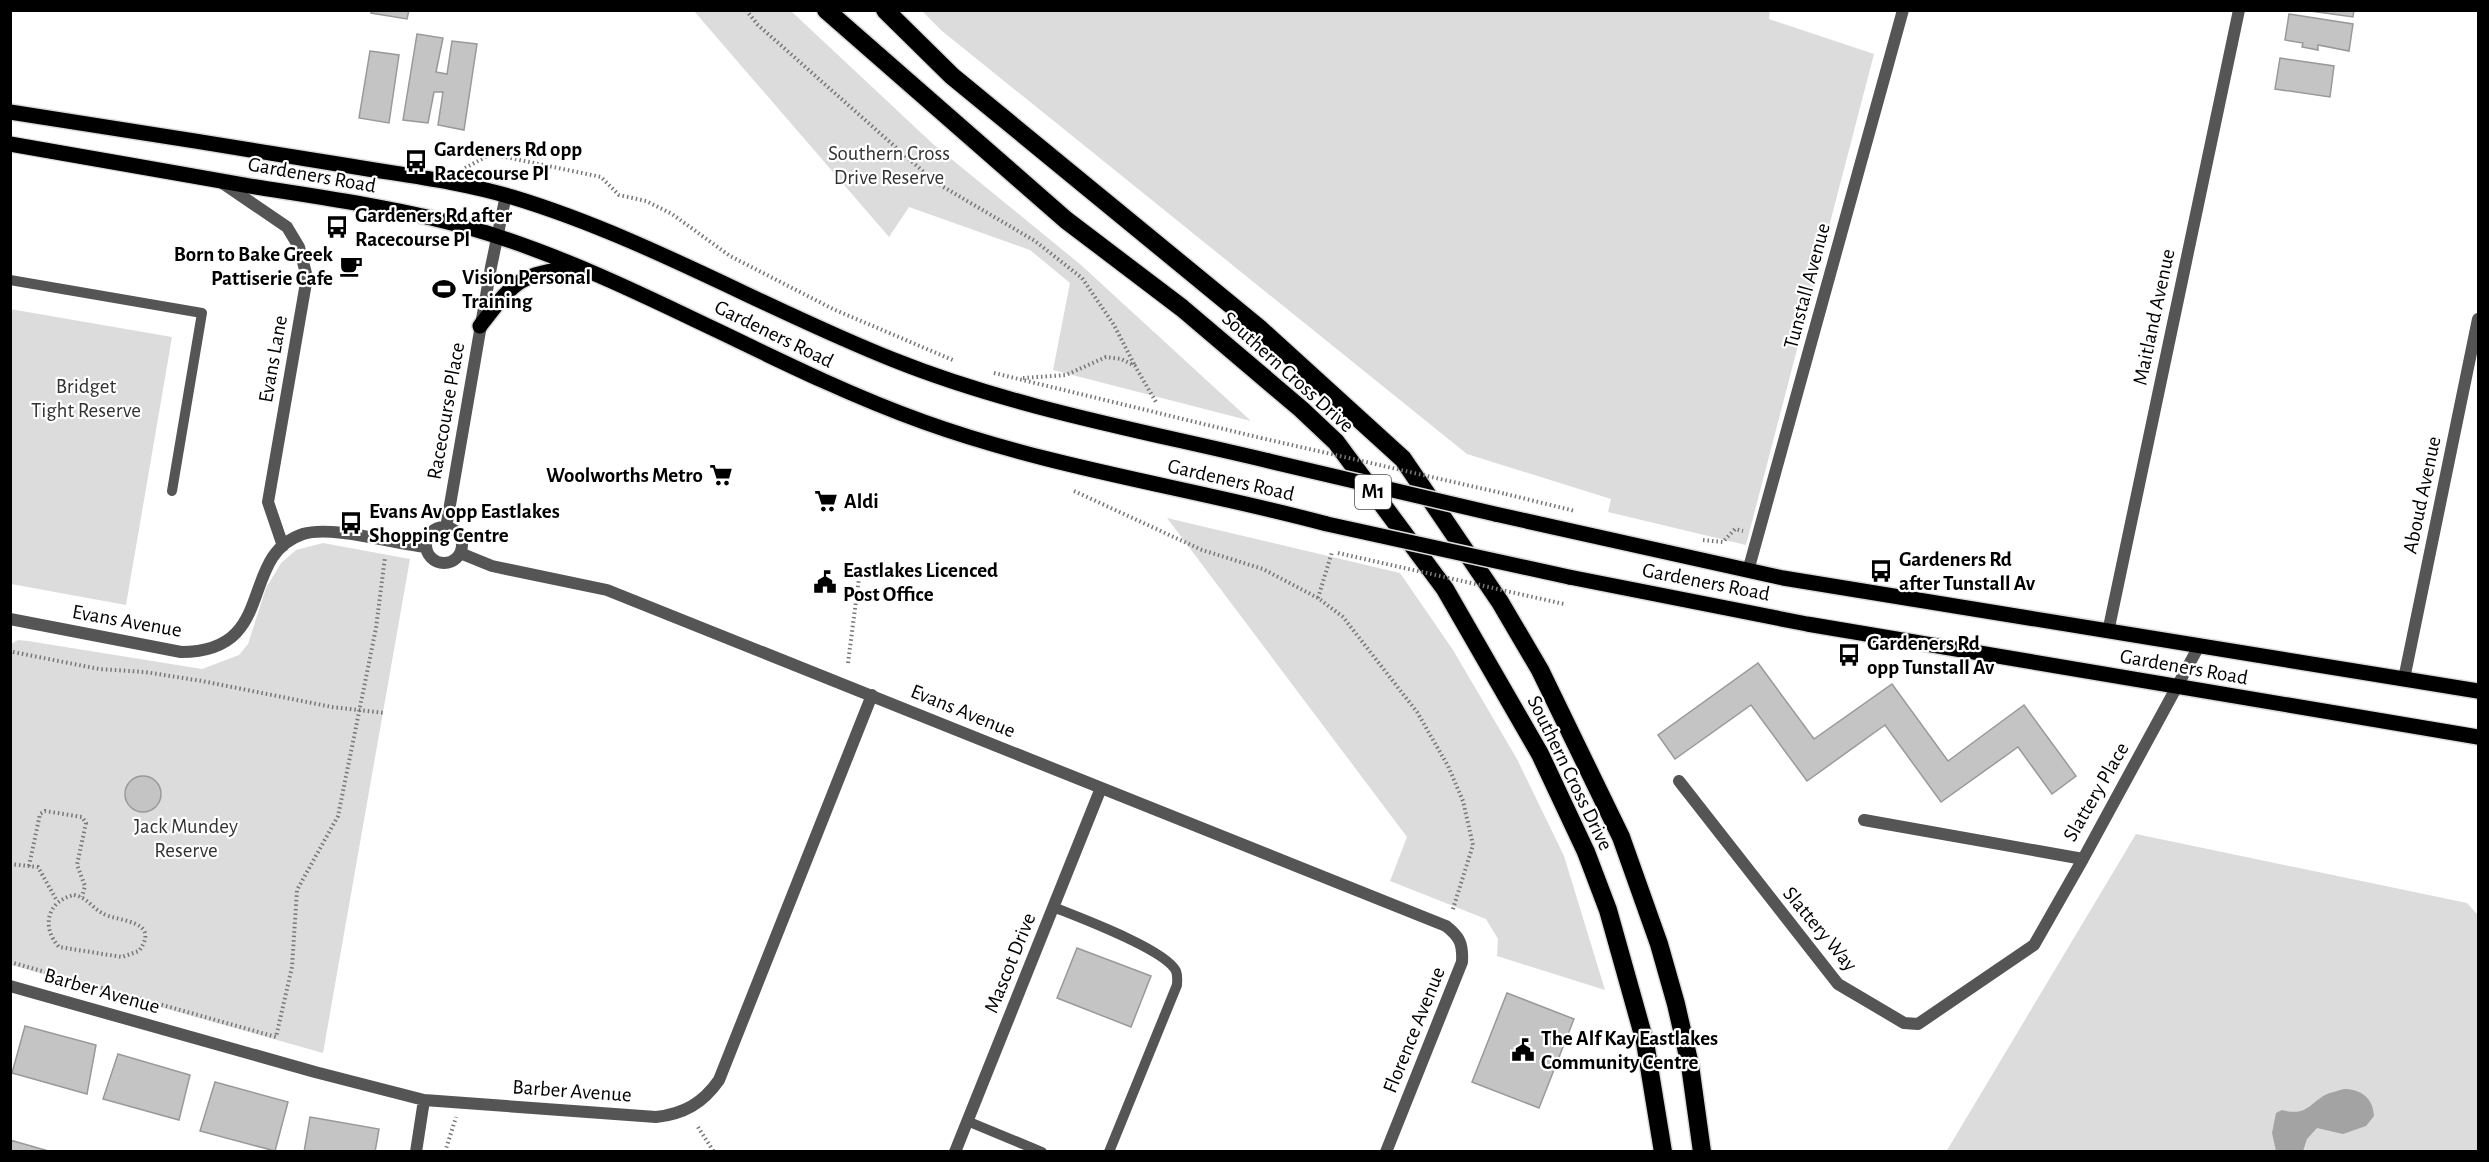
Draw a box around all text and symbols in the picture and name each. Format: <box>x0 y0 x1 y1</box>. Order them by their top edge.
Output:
place label: Gardeners Rd opp Racecourse Pl <box>434 139 582 184</box>
park label: Southern Cross Drive Reserve <box>828 143 950 188</box>
bus stop icon: Gardeners Rd opp Racecourse Pl <box>403 148 429 174</box>
street label: Gardeners Road <box>246 153 378 197</box>
place label: Gardeners Rd after Racecourse Pl <box>355 205 513 250</box>
bus stop icon: Gardeners Rd after Racecourse Pl <box>324 214 350 240</box>
street label: Tunstall Avenue <box>1780 221 1834 351</box>
place label: Born to Bake Greek Pattiserie Cafe <box>174 244 334 289</box>
street label: Maitland Avenue <box>2129 247 2179 387</box>
cafe icon: Born to Bake Greek Pattiserie Cafe <box>338 253 364 279</box>
place label: Vision Personal Training <box>462 267 591 312</box>
sports icon: Vision Personal Training <box>431 276 457 302</box>
street label: Gardeners Road <box>711 296 837 372</box>
street label: Southern Cross Drive <box>1218 308 1358 436</box>
street label: Evans Lane <box>255 314 291 404</box>
street label: Racecourse Place <box>424 341 468 481</box>
park label: Bridget Tight Reserve <box>31 376 141 421</box>
street label: Aboud Avenue <box>2399 434 2445 556</box>
street label: Gardeners Road <box>1166 455 1297 505</box>
supermarket icon: Woolworths Metro <box>708 462 734 488</box>
place label: Woolworths Metro <box>546 465 703 486</box>
road number: M1 <box>1355 475 1391 509</box>
supermarket icon: Aldi <box>813 488 839 514</box>
place label: Aldi <box>844 491 879 512</box>
place label: Evans Av opp Eastlakes Shopping Centre <box>369 501 560 546</box>
bus stop icon: Evans Av opp Eastlakes Shopping Centre <box>338 510 364 536</box>
place label: Gardeners Rd after Tunstall Av <box>1899 549 2036 594</box>
bus stop icon: Gardeners Rd after Tunstall Av <box>1868 558 1894 584</box>
street label: Gardeners Road <box>1640 559 1772 605</box>
place label: Eastlakes Licenced Post Office <box>843 560 998 605</box>
public building icon: Eastlakes Licenced Post Office <box>812 569 838 595</box>
street label: Evans Avenue <box>71 601 183 641</box>
place label: Gardeners Rd opp Tunstall Av <box>1867 633 1995 678</box>
bus stop icon: Gardeners Rd opp Tunstall Av <box>1836 642 1862 668</box>
street label: Gardeners Road <box>2118 645 2250 689</box>
street label: Evans Avenue <box>908 681 1018 741</box>
street label: Southern Cross Drive <box>1523 692 1617 854</box>
street label: Slattery Place <box>2059 739 2133 845</box>
park label: Jack Mundey Reserve <box>134 816 238 861</box>
street label: Slattery Way <box>1779 883 1861 975</box>
street label: Mascot Drive <box>980 910 1040 1016</box>
street label: Barber Avenue <box>42 964 162 1018</box>
street label: Florence Avenue <box>1379 964 1449 1096</box>
place label: The Alf Kay Eastlakes Community Centre <box>1541 1028 1718 1073</box>
public building icon: The Alf Kay Eastlakes Community Centre <box>1510 1037 1536 1063</box>
street label: Barber Avenue <box>512 1076 632 1106</box>

